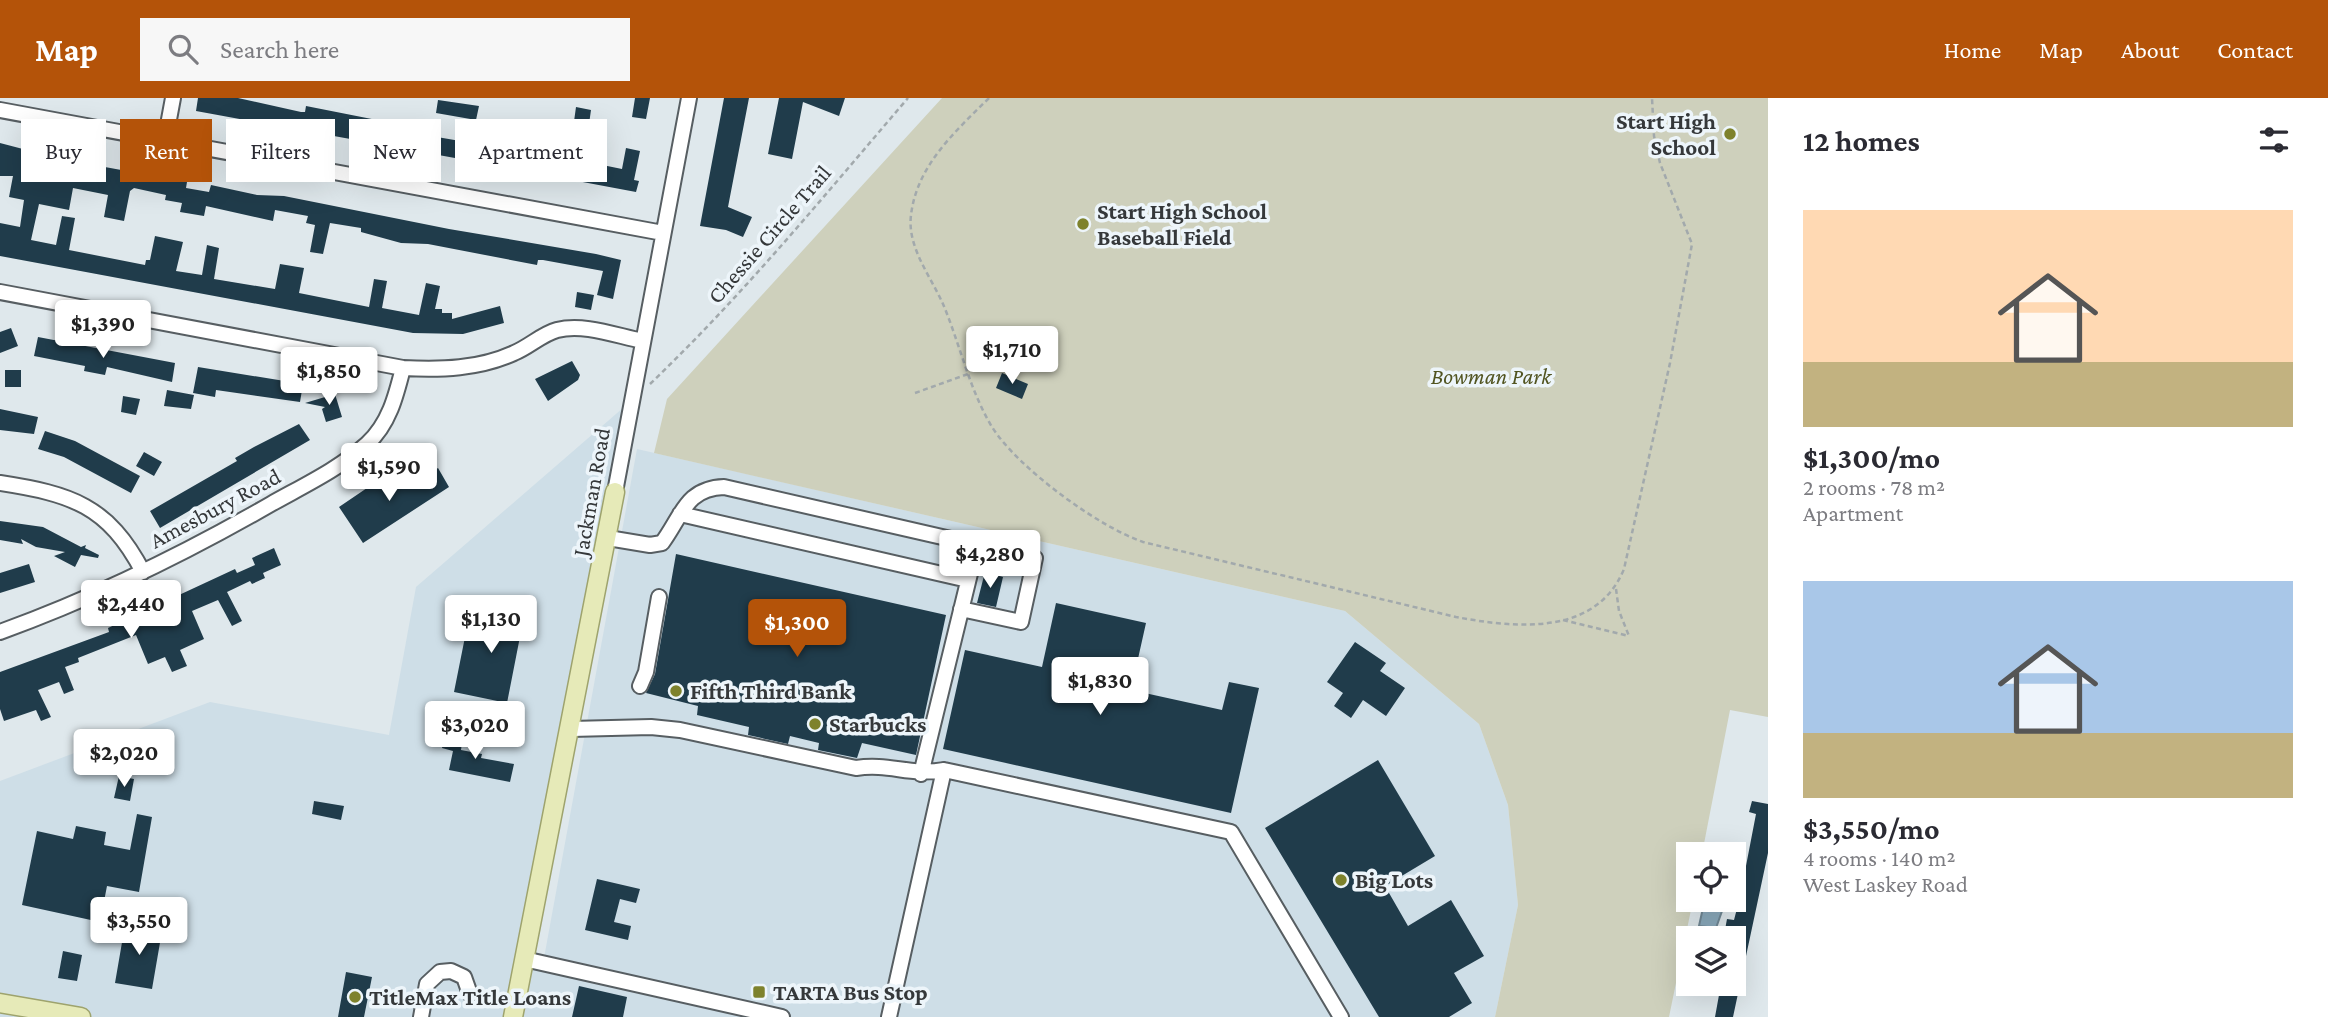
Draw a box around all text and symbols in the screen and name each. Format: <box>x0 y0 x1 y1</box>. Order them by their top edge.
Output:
search box <box>140 18 630 81</box>
icon: search <box>164 30 202 68</box>
text: Map <box>35 31 98 68</box>
text: Search here <box>220 35 339 64</box>
text: Home <box>1944 36 2001 63</box>
text: Map <box>2039 36 2083 63</box>
text: About <box>2121 36 2179 63</box>
text: Contact <box>2217 36 2293 63</box>
place label: Start High School <box>1616 108 1716 160</box>
chip: Buy <box>21 119 106 182</box>
chip: Rent <box>120 119 212 182</box>
chip: Filters <box>226 119 335 182</box>
chip: New <box>349 119 441 182</box>
chip: Apartment <box>455 119 607 182</box>
icon: filters <box>2255 121 2293 159</box>
text: 12 homes <box>1803 124 1920 157</box>
marker: Start High School <box>1722 126 1738 142</box>
street label: Chessie Circle Trail <box>702 160 836 308</box>
place label: Start High School Baseball Field <box>1097 198 1267 250</box>
marker: Start High School Baseball Field <box>1075 216 1091 232</box>
icon: home <box>1985 255 2111 381</box>
pin: $1,390 <box>46 300 160 360</box>
text: $1,390 <box>71 310 135 336</box>
pin: $1,710 <box>955 327 1069 386</box>
text: $1,710 <box>982 336 1042 362</box>
pin: $1,850 <box>272 348 386 407</box>
text: $1,850 <box>297 357 362 383</box>
park label: Bowman Park <box>1431 363 1552 389</box>
street label: Jackman Road <box>567 426 615 560</box>
text: $1,300/mo <box>1803 441 1940 474</box>
pin: $1,590 <box>332 444 446 503</box>
text: $1,590 <box>357 453 421 479</box>
street label: Amesbury Road <box>145 463 285 553</box>
text: 2 rooms · 78 m² <box>1803 474 1945 500</box>
text: Apartment <box>1803 500 1903 526</box>
pin: $4,280 <box>933 531 1047 590</box>
text: $4,280 <box>955 540 1025 566</box>
pin: $2,440 <box>74 580 188 640</box>
text: $2,440 <box>97 590 165 616</box>
pin: $1,130 <box>434 596 548 655</box>
pin: $1,300 <box>740 600 854 659</box>
text: $1,130 <box>461 605 521 631</box>
text: $1,300 <box>764 609 830 635</box>
icon: home <box>1985 626 2111 752</box>
pin: $1,830 <box>1043 658 1157 717</box>
text: $1,830 <box>1068 667 1132 693</box>
place label: Fifth Third Bank <box>690 678 852 704</box>
marker: Fifth Third Bank <box>668 683 684 699</box>
pin: $3,020 <box>418 702 532 761</box>
text: $3,020 <box>441 711 509 737</box>
place label: Starbucks <box>829 711 926 737</box>
marker: Starbucks <box>807 716 823 732</box>
pin: $2,020 <box>67 730 181 789</box>
text: $2,020 <box>90 739 158 765</box>
text: $3,550/mo <box>1803 812 1940 845</box>
map controls <box>1676 842 1746 996</box>
button: locate <box>1676 842 1746 912</box>
text: 4 rooms · 140 m² <box>1803 845 1955 871</box>
place label: Big Lots <box>1355 867 1433 893</box>
text: West Laskey Road <box>1803 871 1968 897</box>
marker: Big Lots <box>1333 872 1349 888</box>
pin: $3,550 <box>82 898 196 957</box>
text: $3,550 <box>106 907 172 933</box>
button: layers <box>1676 926 1746 996</box>
place label: TARTA Bus Stop <box>773 979 928 1005</box>
place label: TitleMax Title Loans <box>369 984 571 1010</box>
marker: TARTA Bus Stop <box>751 984 767 1000</box>
marker: TitleMax Title Loans <box>347 989 363 1005</box>

